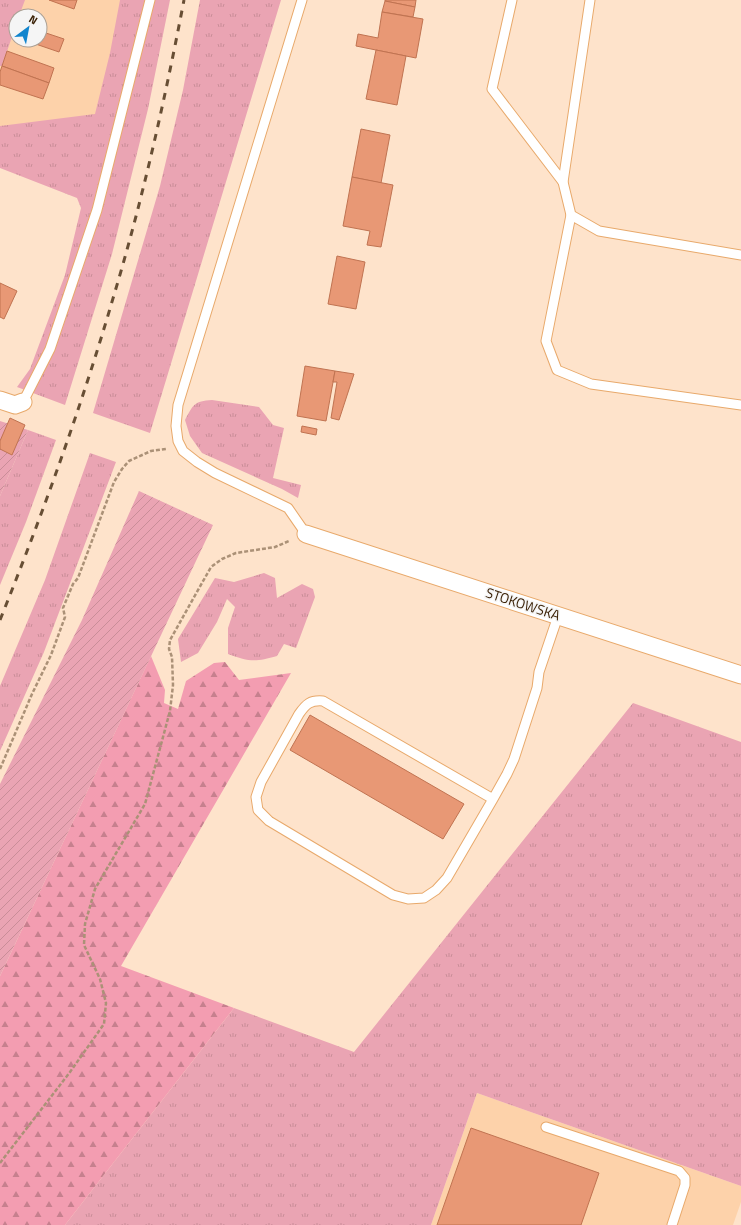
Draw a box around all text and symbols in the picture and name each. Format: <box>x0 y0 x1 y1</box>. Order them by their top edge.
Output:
north arrow <box>8 8 48 48</box>
text: N <box>26 11 41 28</box>
street label: STOKOWSKA <box>483 582 564 626</box>

